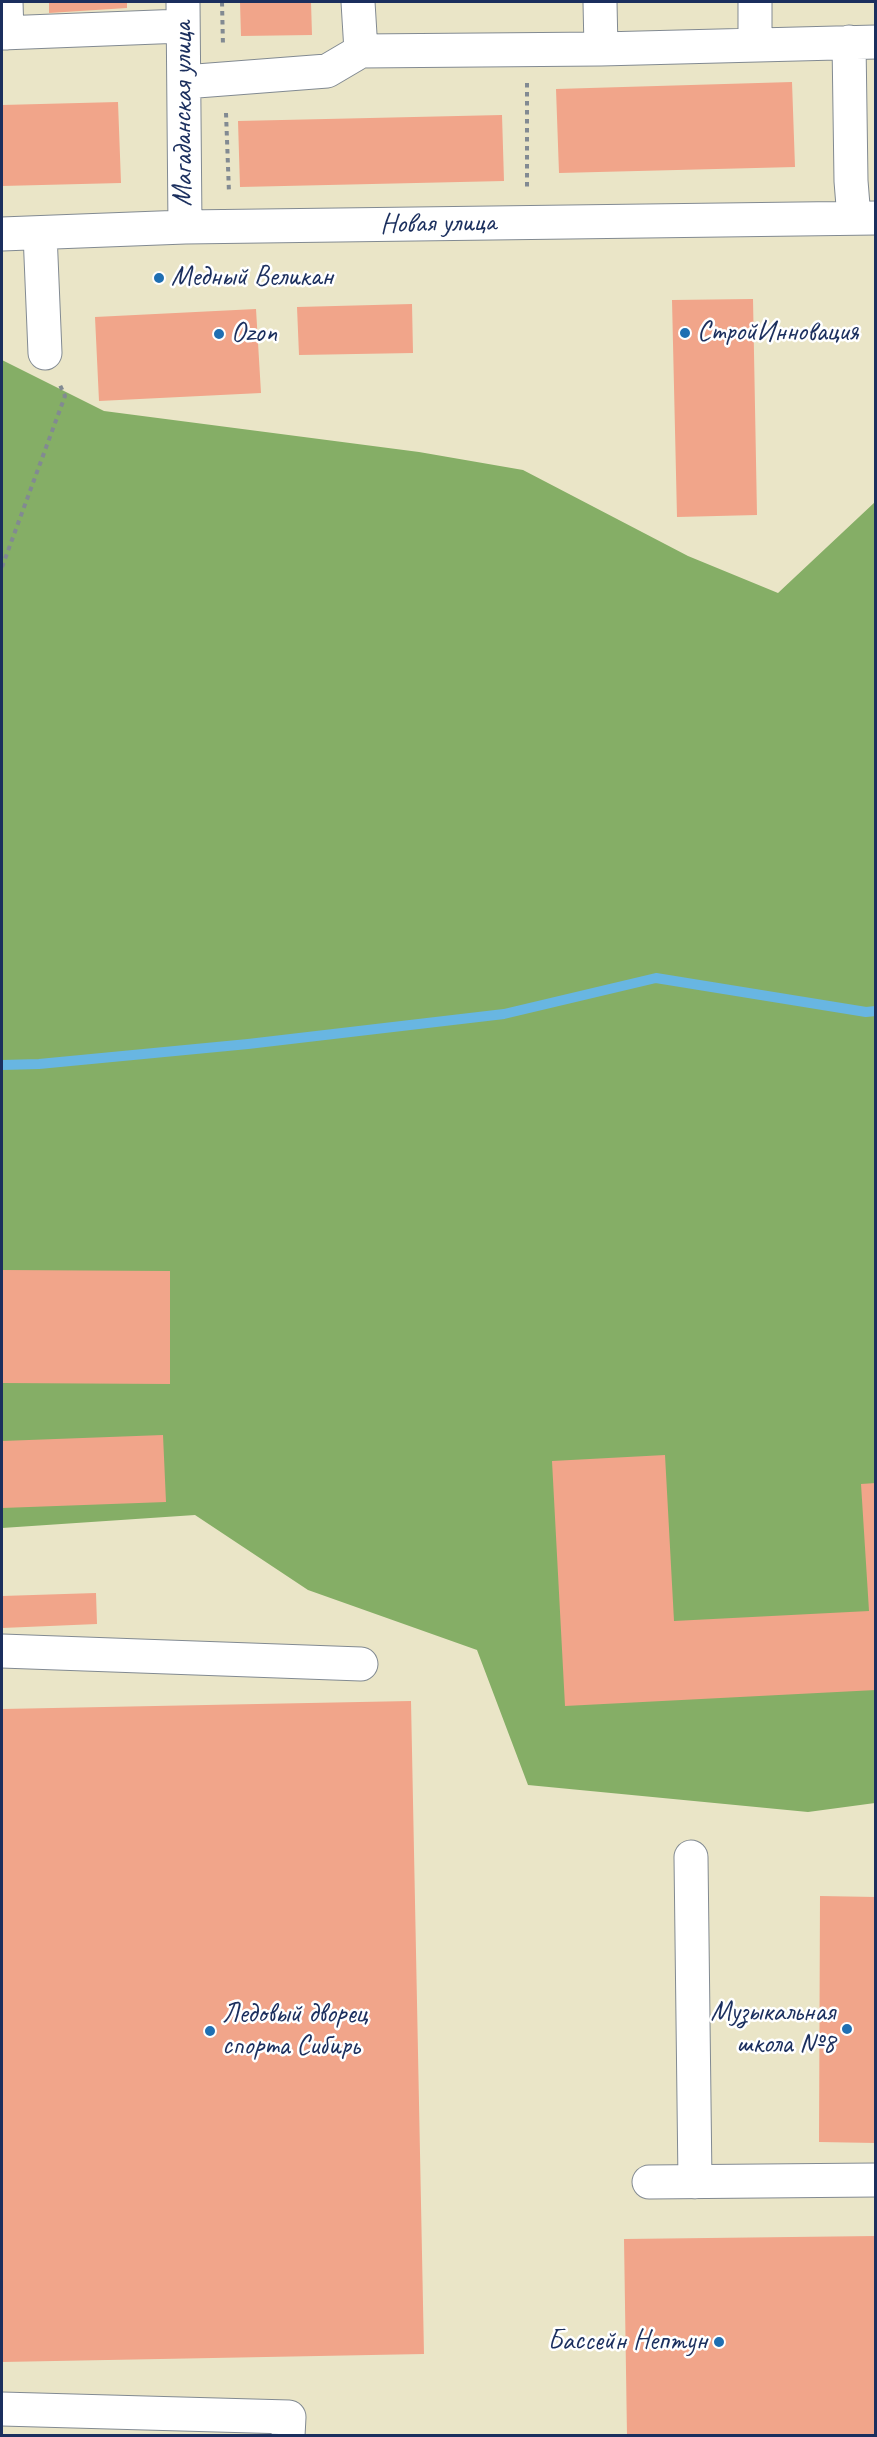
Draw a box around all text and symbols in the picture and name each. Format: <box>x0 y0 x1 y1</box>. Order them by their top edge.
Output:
street label: Магаданская улица <box>167 21 201 207</box>
street label: Новая улица <box>380 206 496 242</box>
place label: Медный Великан <box>171 261 333 295</box>
marker: Медный Великан <box>152 271 166 285</box>
place label: СтройИнновация <box>697 316 858 350</box>
place label: Ozon <box>231 317 277 351</box>
marker: СтройИнновация <box>678 326 692 340</box>
marker: Ozon <box>212 327 226 341</box>
place label: Музыкальная школа №8 <box>710 1996 835 2062</box>
place label: Ледовый дворец спорта Сибирь <box>222 1998 367 2064</box>
marker: Музыкальная школа №8 <box>840 2022 854 2036</box>
marker: Ледовый дворец спорта Сибирь <box>203 2024 217 2038</box>
place label: Бассейн Нептун <box>548 2325 707 2359</box>
marker: Бассейн Нептун <box>712 2335 726 2349</box>

